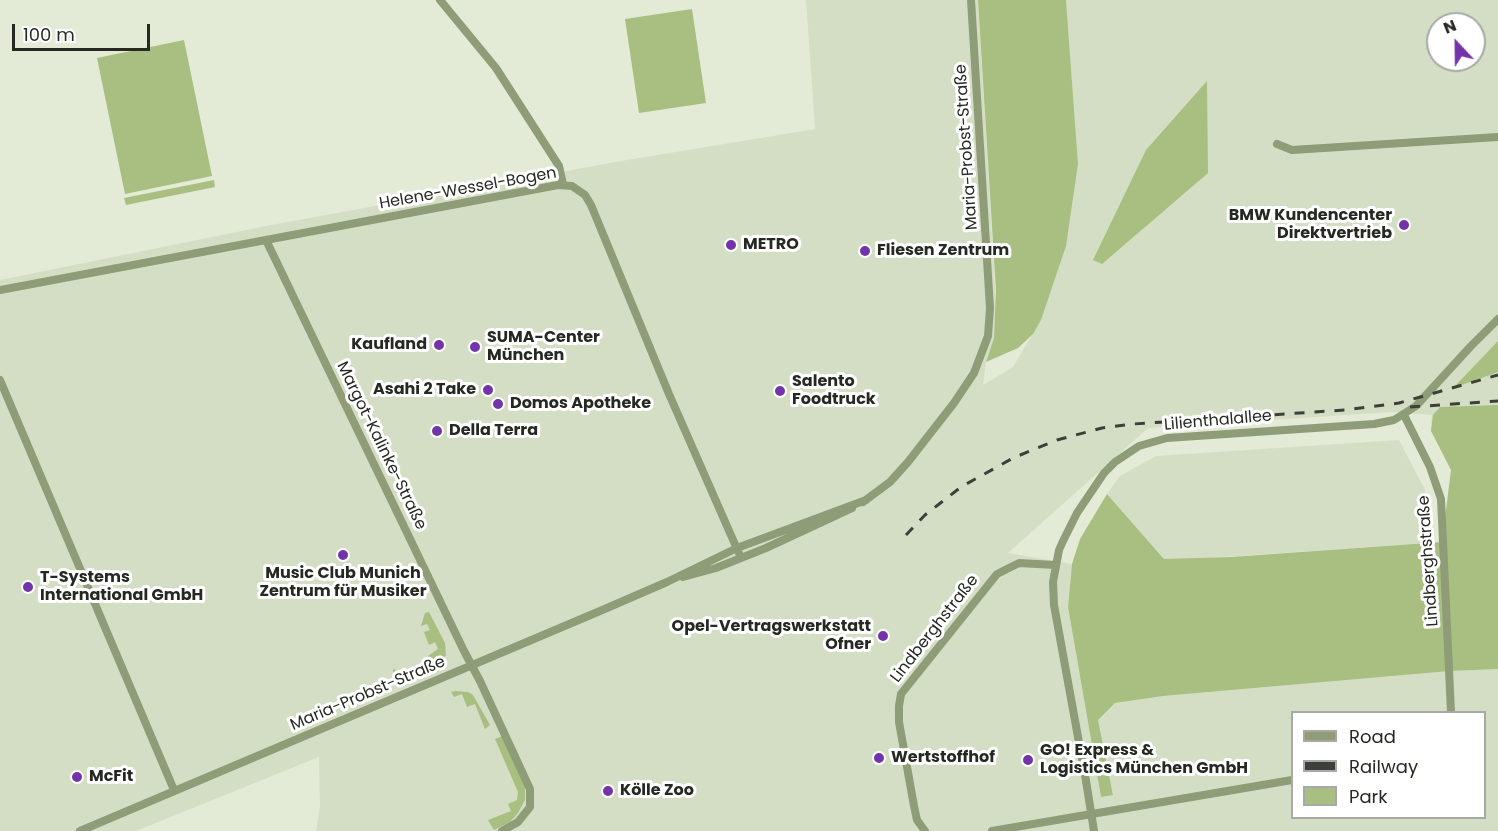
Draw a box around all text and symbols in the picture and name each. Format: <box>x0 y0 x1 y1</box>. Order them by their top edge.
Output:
scale bar <box>15 12 153 50</box>
north arrow <box>1426 12 1486 72</box>
text: N <box>1440 14 1460 40</box>
text: 100 m <box>23 22 75 47</box>
street label: Maria-Probst-Straße <box>952 63 982 231</box>
street label: Helene-Wessel-Bogen <box>378 164 558 214</box>
place label: BMW Kundencenter Direktvertrieb <box>1229 206 1392 244</box>
marker: BMW Kundencenter Direktvertrieb <box>1397 218 1411 232</box>
place label: METRO <box>743 235 799 255</box>
marker: METRO <box>724 238 738 252</box>
place label: Fliesen Zentrum <box>877 241 1009 261</box>
marker: Fliesen Zentrum <box>858 244 872 258</box>
place label: SUMA-Center München <box>487 328 600 366</box>
place label: Kaufland <box>351 335 427 355</box>
marker: Kaufland <box>432 338 446 352</box>
marker: SUMA-Center München <box>468 340 482 354</box>
street label: Margot-Kalinke-Straße <box>332 359 430 533</box>
place label: Salento Foodtruck <box>792 372 876 410</box>
place label: Asahi 2 Take <box>373 380 476 400</box>
marker: Asahi 2 Take <box>481 383 495 397</box>
marker: Salento Foodtruck <box>773 384 787 398</box>
place label: Domos Apotheke <box>510 394 651 414</box>
marker: Domos Apotheke <box>491 397 505 411</box>
street label: Lilienthalallee <box>1163 407 1273 435</box>
place label: Della Terra <box>449 421 538 441</box>
marker: Della Terra <box>430 424 444 438</box>
street label: Lindberghstraße <box>1415 495 1443 627</box>
marker: Music Club Munich Zentrum für Musiker <box>336 548 350 562</box>
place label: Music Club Munich Zentrum für Musiker <box>259 564 427 602</box>
place label: T-Systems International GmbH <box>40 568 203 606</box>
street label: Lindberghstraße <box>887 571 983 687</box>
marker: T-Systems International GmbH <box>21 580 35 594</box>
place label: Opel-Vertragswerkstatt Ofner <box>672 617 871 655</box>
marker: Opel-Vertragswerkstatt Ofner <box>876 629 890 643</box>
street label: Maria-Probst-Straße <box>288 653 448 735</box>
legend <box>1291 711 1486 819</box>
text: Road <box>1349 724 1396 749</box>
place label: GO! Express & Logistics München GmbH <box>1040 741 1248 779</box>
place label: Wertstoffhof <box>891 748 995 768</box>
marker: Wertstoffhof <box>872 751 886 765</box>
marker: GO! Express & Logistics München GmbH <box>1021 753 1035 767</box>
text: Railway <box>1349 754 1418 779</box>
place label: McFit <box>89 767 133 787</box>
marker: McFit <box>70 770 84 784</box>
place label: Kölle Zoo <box>620 781 694 801</box>
marker: Kölle Zoo <box>601 784 615 798</box>
text: Park <box>1349 784 1388 809</box>

